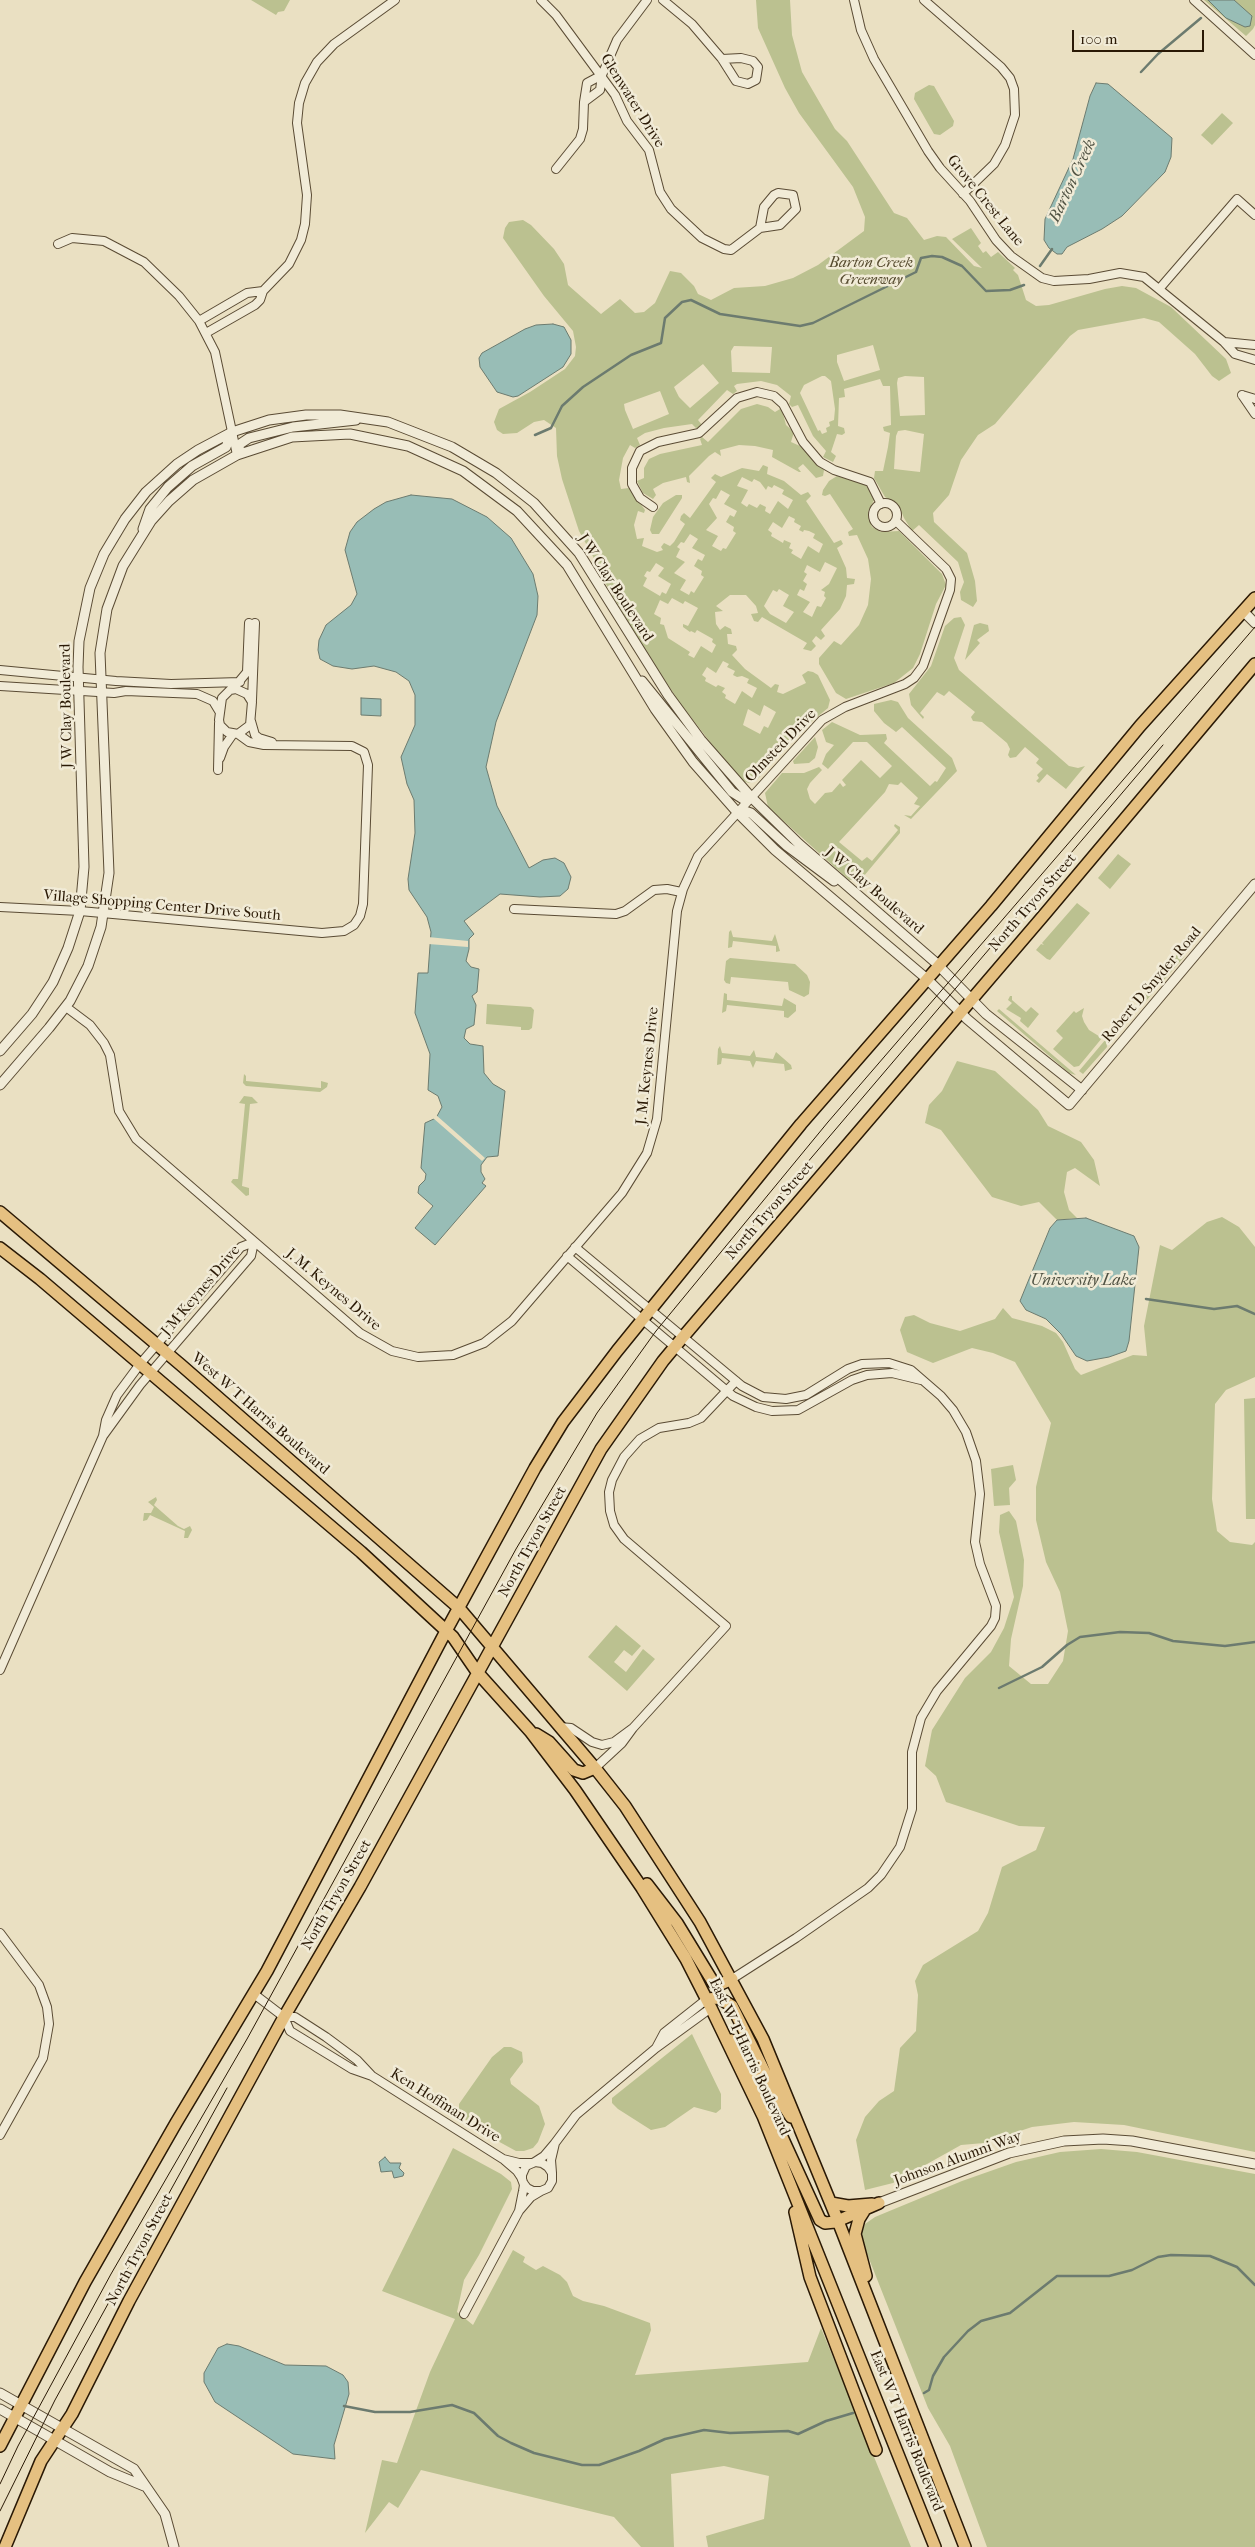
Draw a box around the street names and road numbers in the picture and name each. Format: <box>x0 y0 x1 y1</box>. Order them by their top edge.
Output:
street label: Glenwater Drive <box>596 51 668 151</box>
street label: Grove Crest Lane <box>943 152 1027 250</box>
street label: J W Clay Boulevard <box>574 531 656 645</box>
street label: J W Clay Boulevard <box>57 644 77 768</box>
street label: Olmsted Drive <box>742 706 820 786</box>
street label: J W Clay Boulevard <box>821 843 927 939</box>
street label: North Tryon Street <box>985 850 1081 956</box>
street label: Village Shopping Center Drive South <box>43 887 281 925</box>
street label: Robert D Snyder Road <box>1098 924 1206 1046</box>
street label: J. M. Keynes Drive <box>633 1006 663 1126</box>
street label: North Tryon Street <box>722 1158 818 1264</box>
street label: J M Keynes Drive <box>158 1242 244 1340</box>
street label: J. M. Keynes Drive <box>282 1245 384 1335</box>
street label: West W T Harris Boulevard <box>187 1349 333 1479</box>
street label: North Tryon Street <box>495 1483 571 1601</box>
street label: North Tryon Street <box>298 1837 376 1953</box>
street label: East W T Harris Boulevard <box>705 1975 793 2139</box>
street label: Ken Hoffman Drive <box>387 2065 503 2147</box>
street label: Johnson Alumni Way <box>892 2128 1024 2190</box>
street label: North Tryon Street <box>103 2191 177 2309</box>
street label: East W T Harris Boulevard <box>865 2348 947 2514</box>

